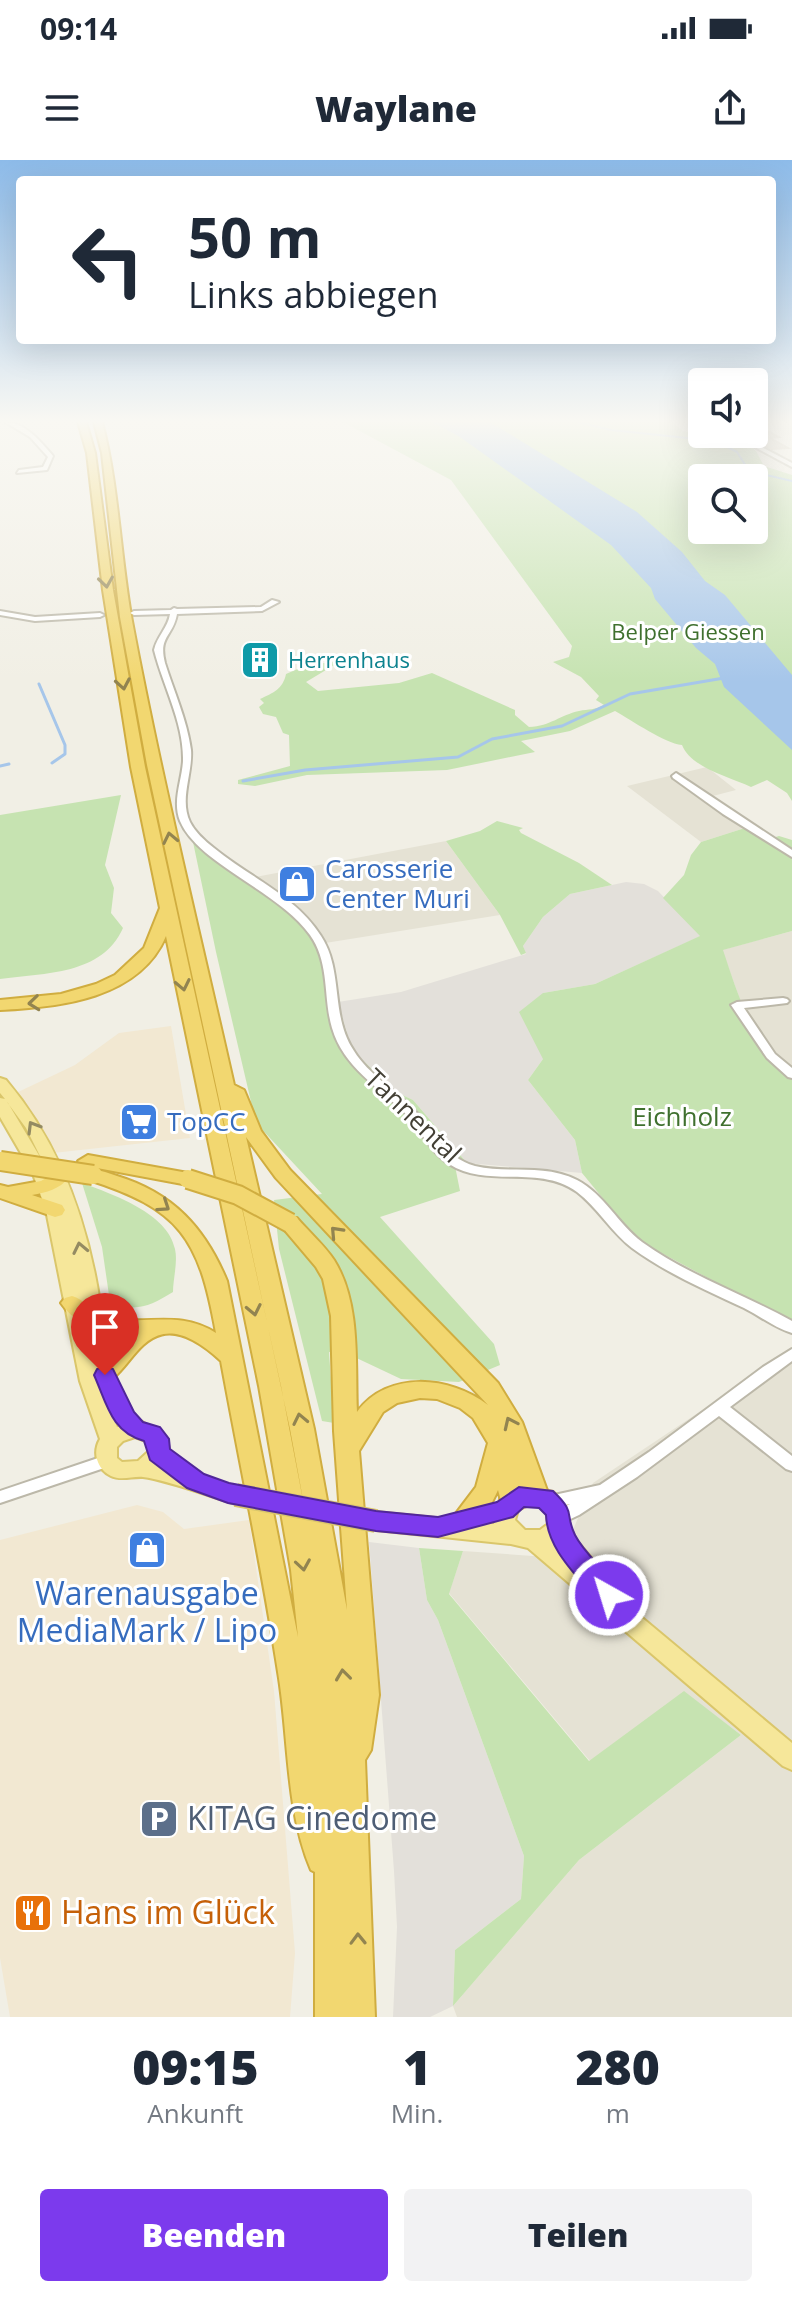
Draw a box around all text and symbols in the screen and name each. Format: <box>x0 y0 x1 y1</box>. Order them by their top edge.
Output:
text: 09:14 <box>40 8 117 49</box>
text: Waylane <box>315 84 477 133</box>
icon: menu <box>40 86 84 130</box>
icon: share <box>708 86 752 130</box>
text: 50 m <box>188 198 322 274</box>
icon: left <box>56 208 160 312</box>
text: Links abbiegen <box>188 270 439 319</box>
map controls <box>688 368 768 544</box>
button: sound <box>688 368 768 448</box>
button: search <box>688 464 768 544</box>
one-way arrow <box>98 575 115 588</box>
park label: Belper Giessen <box>611 616 765 646</box>
building icon: Herrenhaus <box>239 639 281 681</box>
place label: Herrenhaus <box>288 644 410 674</box>
one-way arrow <box>113 677 130 690</box>
one-way arrow <box>162 832 179 845</box>
place label: Carosserie Center Muri <box>325 850 470 916</box>
shop icon: Carosserie Center Muri <box>276 863 318 905</box>
one-way arrow <box>174 978 191 992</box>
one-way arrow <box>27 994 40 1011</box>
street label: Tannental <box>357 1060 470 1170</box>
park label: Eichholz <box>632 1098 732 1134</box>
supermarket icon: TopCC <box>118 1101 160 1143</box>
place label: TopCC <box>167 1103 246 1139</box>
one-way arrow <box>28 1121 43 1136</box>
one-way arrow <box>156 1196 170 1211</box>
one-way arrow <box>331 1226 345 1241</box>
one-way arrow <box>72 1242 89 1255</box>
pin <box>71 1293 139 1375</box>
one-way arrow <box>244 1303 261 1317</box>
icon: arrive <box>83 1305 127 1349</box>
one-way arrow <box>292 1412 309 1426</box>
one-way arrow <box>504 1416 520 1431</box>
shop icon: Warenausgabe MediaMark / Lipo <box>126 1529 168 1571</box>
position arrow <box>567 1553 651 1637</box>
one-way arrow <box>294 1558 311 1572</box>
place label: Warenausgabe MediaMark / Lipo <box>17 1571 277 1651</box>
one-way arrow <box>334 1668 351 1681</box>
place label: KITAG Cinedome <box>187 1796 437 1839</box>
parking icon: KITAG Cinedome <box>138 1798 180 1840</box>
place label: Hans im Glück <box>61 1890 275 1933</box>
restaurant icon: Hans im Glück <box>12 1892 54 1934</box>
one-way arrow <box>350 1932 367 1945</box>
text: 09:15 <box>132 2034 259 2099</box>
text: 1 <box>403 2034 431 2099</box>
text: 280 <box>575 2034 660 2099</box>
text: Ankunft <box>147 2095 243 2131</box>
text: Min. <box>391 2095 443 2131</box>
text: m <box>606 2095 630 2131</box>
button: Beenden <box>40 2189 388 2281</box>
button: Teilen <box>404 2189 752 2281</box>

